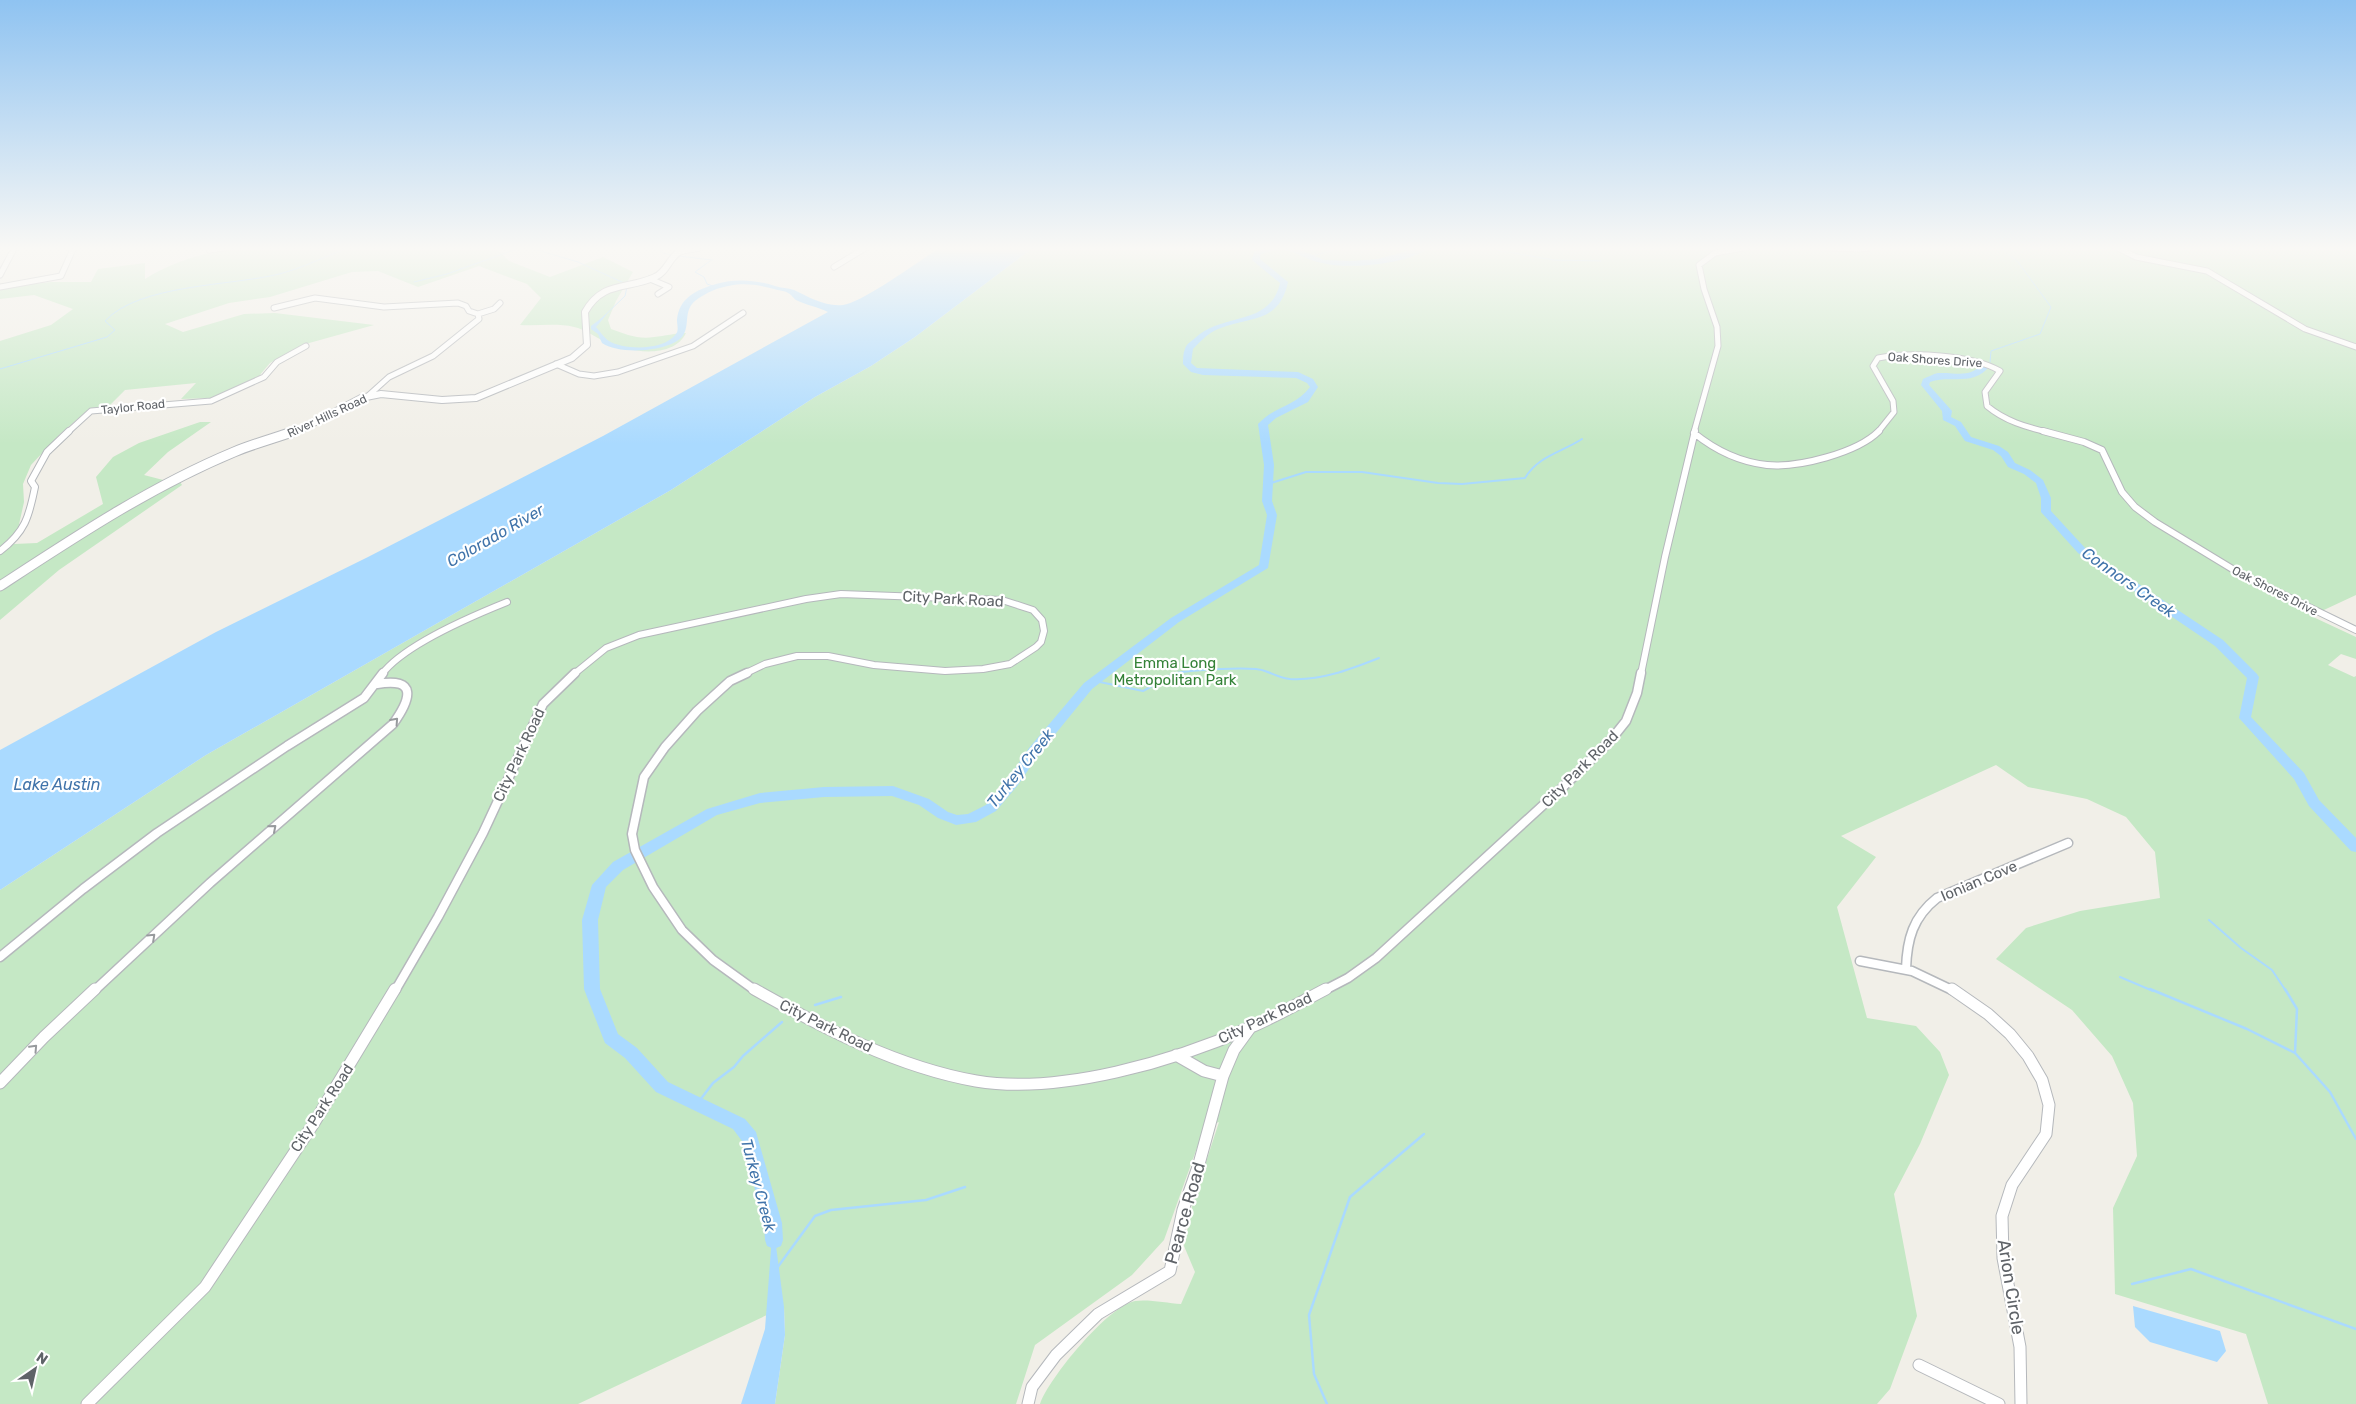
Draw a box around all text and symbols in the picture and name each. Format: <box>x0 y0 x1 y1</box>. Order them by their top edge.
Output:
street label: Oak Shores Drive <box>1887 350 1983 370</box>
street label: River Hills Road <box>285 391 369 441</box>
street label: Taylor Road <box>100 397 166 417</box>
water label: Colorado River <box>443 500 548 571</box>
water label: Connors Creek <box>2078 543 2180 622</box>
street label: Oak Shores Drive <box>2230 563 2321 619</box>
street label: City Park Road <box>902 587 1004 611</box>
park label: Emma Long Metropolitan Park <box>1113 654 1237 689</box>
street label: City Park Road <box>489 705 549 805</box>
one-way arrow <box>389 718 398 727</box>
water label: Turkey Creek <box>983 725 1058 811</box>
street label: City Park Road <box>1538 727 1622 811</box>
water label: Lake Austin <box>14 775 100 794</box>
one-way arrow <box>267 825 276 834</box>
street label: Ionian Cove <box>1938 857 2020 905</box>
one-way arrow <box>147 934 156 943</box>
street label: City Park Road <box>1215 988 1315 1048</box>
street label: City Park Road <box>777 996 875 1056</box>
one-way arrow <box>28 1045 37 1054</box>
street label: City Park Road <box>287 1061 357 1155</box>
water label: Turkey Creek <box>737 1137 780 1234</box>
street label: Pearce Road <box>1160 1159 1210 1267</box>
street label: Arion Circle <box>1993 1238 2029 1336</box>
north arrow <box>10 1344 60 1394</box>
text: N <box>33 1349 51 1369</box>

